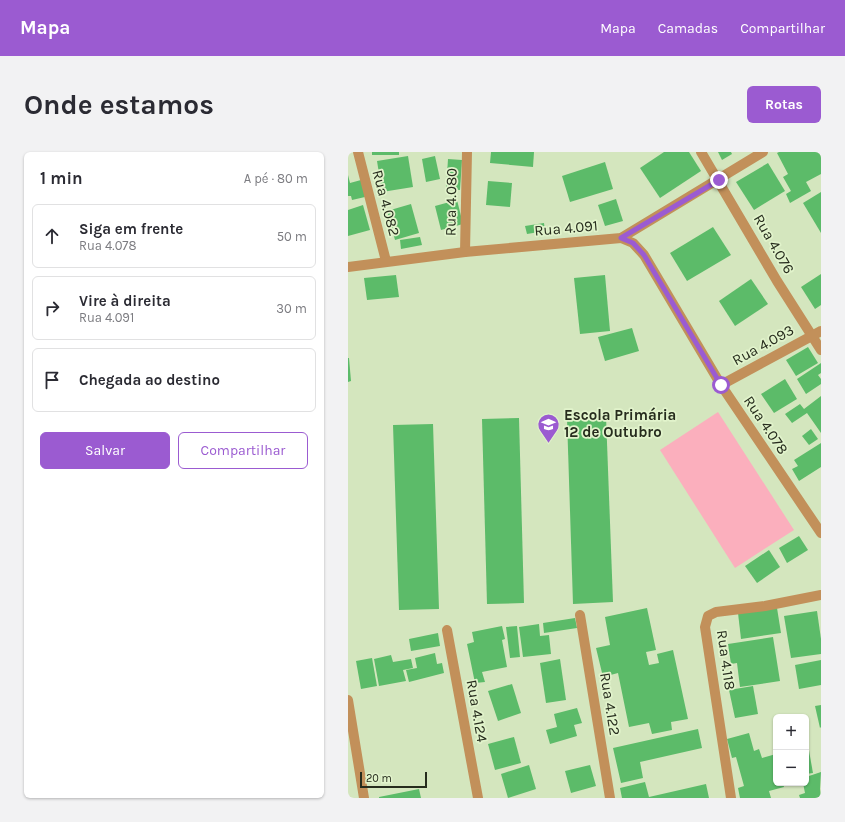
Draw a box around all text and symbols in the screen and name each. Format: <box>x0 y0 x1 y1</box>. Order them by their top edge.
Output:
text: Mapa <box>20 17 70 39</box>
text: Mapa <box>600 20 636 37</box>
text: Camadas <box>658 20 718 37</box>
text: Compartilhar <box>740 20 825 37</box>
button: Rotas <box>747 86 821 123</box>
text: Onde estamos <box>24 88 214 121</box>
text: 1 min <box>40 168 83 188</box>
street label: Rua 4.082 <box>369 168 403 238</box>
street label: Rua 4.080 <box>441 168 461 236</box>
text: A pé · 80 m <box>244 171 308 186</box>
route end <box>710 171 728 189</box>
street label: Rua 4.076 <box>750 211 798 277</box>
street label: Rua 4.091 <box>533 216 599 240</box>
text: Siga em frente <box>79 220 183 238</box>
icon: ahead <box>41 225 63 247</box>
text: 50 m <box>277 229 307 244</box>
text: Rua 4.078 <box>79 238 136 253</box>
text: Vire à direita <box>79 292 171 310</box>
icon: right <box>41 297 63 319</box>
text: 30 m <box>276 301 307 316</box>
text: Rua 4.091 <box>79 310 134 325</box>
street label: Rua 4.093 <box>729 321 797 369</box>
icon: arrive <box>41 369 63 391</box>
text: Chegada ao destino <box>79 371 220 389</box>
route start <box>712 376 730 394</box>
street label: Rua 4.078 <box>740 392 792 458</box>
place label: Escola Primária 12 de Outubro <box>564 406 676 441</box>
school or university icon: Escola Primária 12 de Outubro <box>536 411 562 444</box>
button: Salvar <box>40 432 170 469</box>
button: Compartilhar <box>178 432 308 469</box>
street label: Rua 4.118 <box>713 629 739 691</box>
street label: Rua 4.122 <box>596 671 624 737</box>
street label: Rua 4.124 <box>463 678 491 744</box>
map controls <box>773 714 809 786</box>
button: + <box>773 714 809 750</box>
button: − <box>773 750 809 786</box>
scale bar <box>360 770 427 789</box>
text: 20 m <box>366 772 392 785</box>

